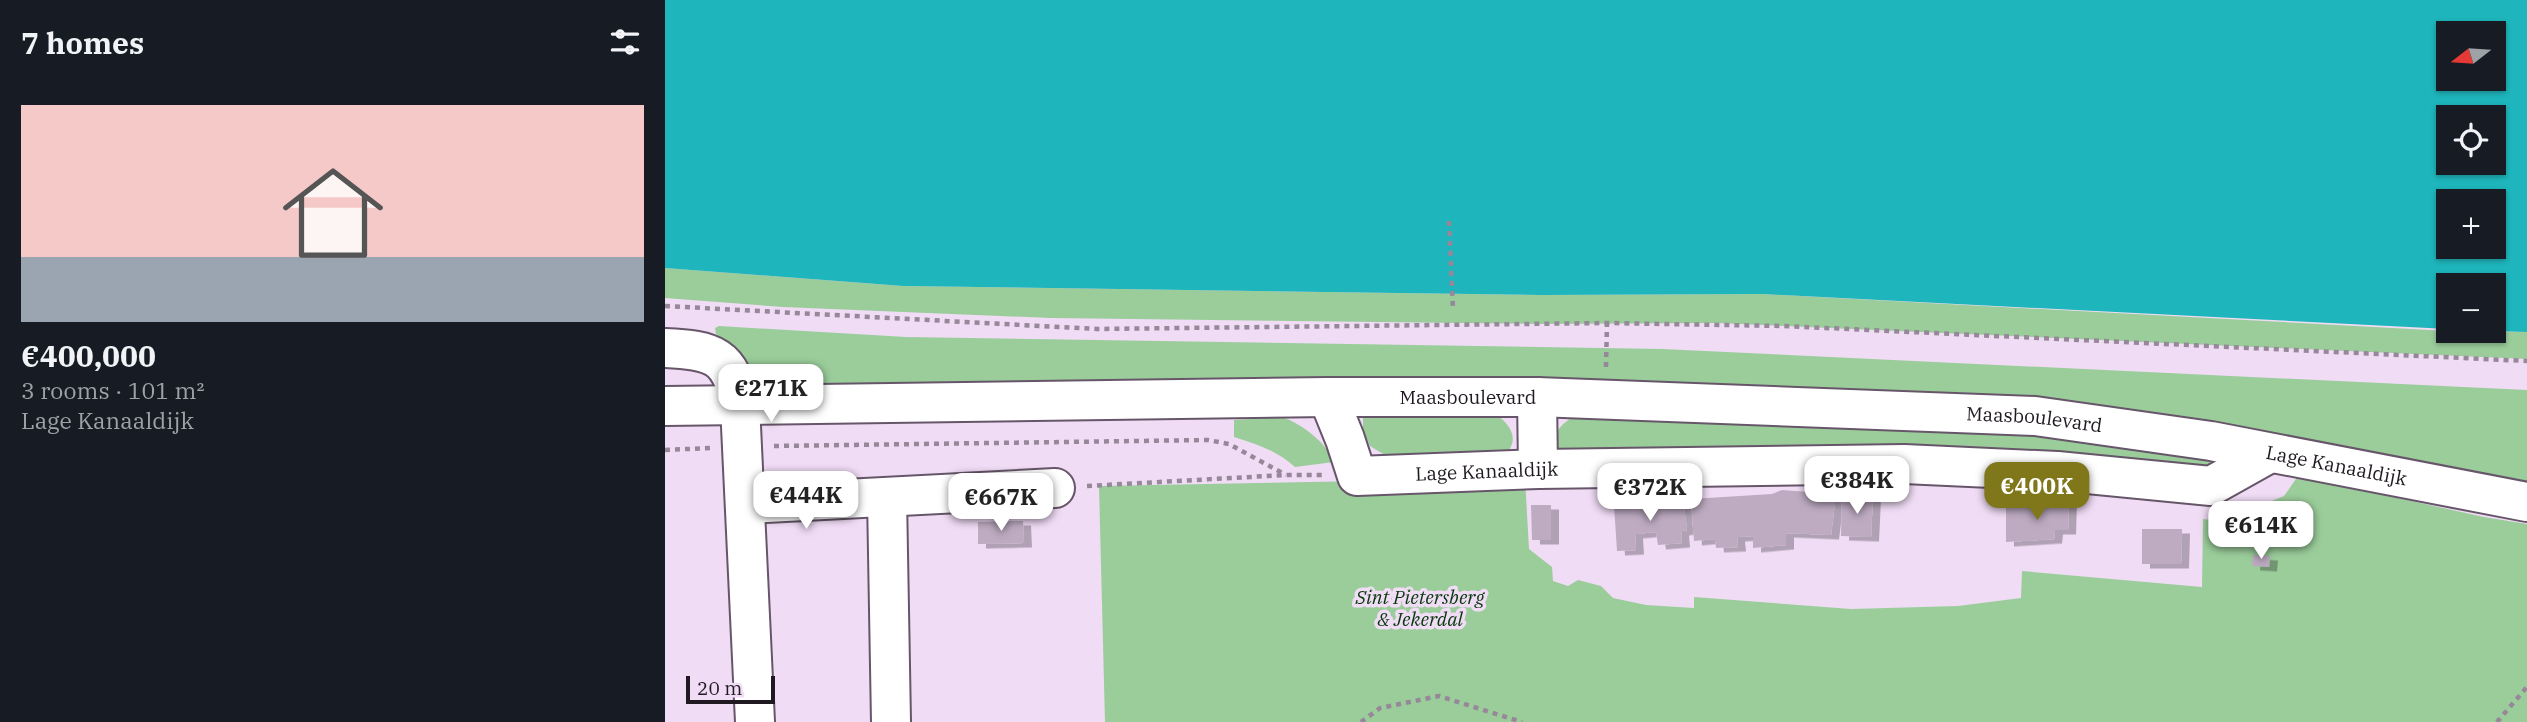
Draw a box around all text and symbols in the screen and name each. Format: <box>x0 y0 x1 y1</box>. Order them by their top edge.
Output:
north arrow <box>2436 21 2506 91</box>
map controls <box>2436 21 2506 343</box>
text: 7 homes <box>21 23 144 62</box>
icon: filters <box>606 23 644 61</box>
button: locate <box>2436 105 2506 175</box>
icon: home <box>270 150 396 276</box>
button: + <box>2436 189 2506 259</box>
button: − <box>2436 273 2506 343</box>
text: €400,000 <box>21 336 156 375</box>
pin: €271K <box>722 364 820 424</box>
text: €271K <box>734 372 808 402</box>
text: 3 rooms · 101 m² <box>21 375 204 405</box>
street label: Maasboulevard <box>1400 385 1536 409</box>
street label: Maasboulevard <box>1966 401 2104 437</box>
text: Lage Kanaaldijk <box>21 405 194 435</box>
street label: Lage Kanaaldijk <box>2264 440 2409 491</box>
pin: €384K <box>1808 456 1906 516</box>
street label: Lage Kanaaldijk <box>1415 457 1558 486</box>
pin: €400K <box>1988 462 2086 522</box>
pin: €372K <box>1601 463 1699 523</box>
text: €384K <box>1820 464 1894 494</box>
text: €400K <box>2000 470 2074 500</box>
text: €372K <box>1613 471 1687 501</box>
pin: €444K <box>757 472 855 531</box>
pin: €667K <box>952 474 1050 533</box>
text: €444K <box>769 479 843 509</box>
text: €667K <box>964 481 1038 511</box>
pin: €614K <box>2212 502 2310 561</box>
text: €614K <box>2224 509 2298 539</box>
park label: Sint Pietersberg & Jekerdal <box>1355 585 1485 631</box>
scale bar <box>686 673 775 705</box>
text: 20 m <box>697 676 742 700</box>

